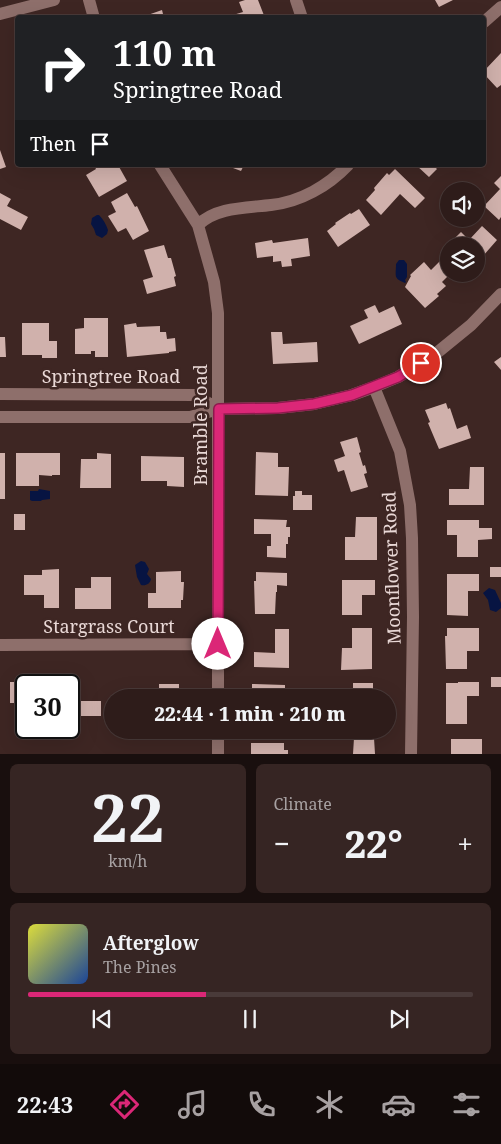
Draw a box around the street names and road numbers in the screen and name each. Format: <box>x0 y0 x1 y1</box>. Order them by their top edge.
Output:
street label: Springtree Road <box>42 364 180 388</box>
street label: Bramble Road <box>188 364 212 486</box>
street label: Moonflower Road <box>376 491 406 645</box>
street label: Stargrass Court <box>43 614 175 638</box>

